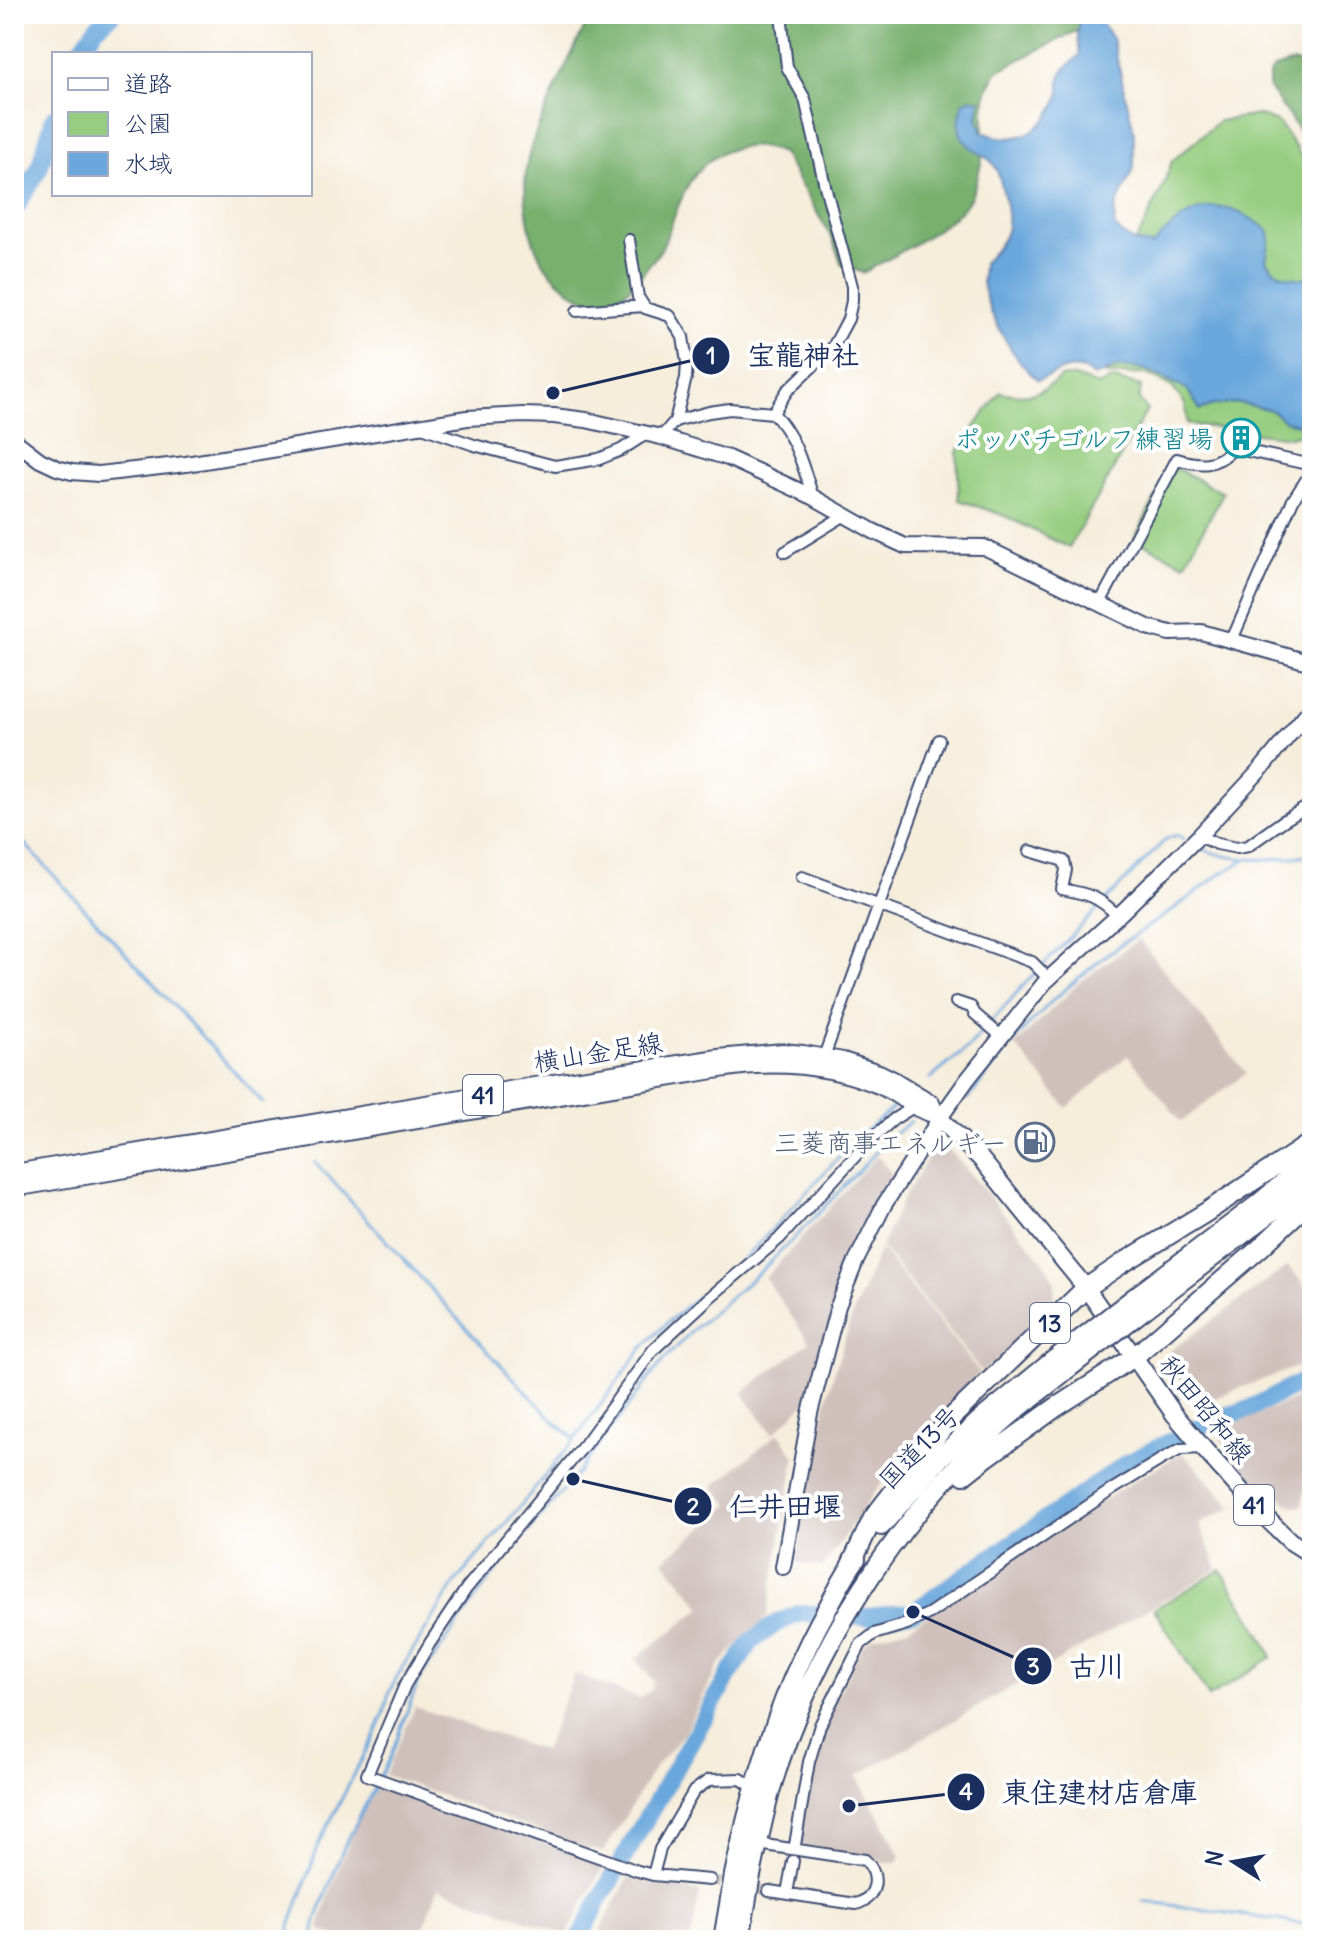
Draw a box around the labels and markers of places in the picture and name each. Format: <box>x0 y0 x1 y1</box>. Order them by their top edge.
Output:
callout: 宝龍神社 <box>691 330 875 382</box>
building icon: ポッパチゴルフ練習場 <box>1220 417 1262 459</box>
place label: ポッパチゴルフ練習場 <box>954 422 1213 455</box>
fuel station icon: 三菱商事エネルギー <box>1014 1121 1056 1163</box>
place label: 三菱商事エネルギー <box>774 1126 1007 1159</box>
callout: 仁井田堰 <box>673 1480 857 1532</box>
callout: 古川 <box>1013 1640 1141 1692</box>
callout: 東住建材店倉庫 <box>946 1766 1214 1818</box>

